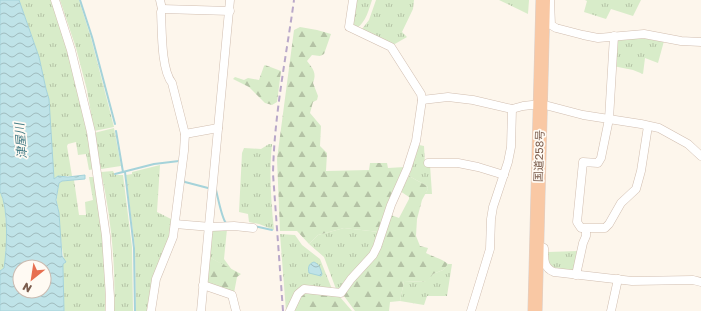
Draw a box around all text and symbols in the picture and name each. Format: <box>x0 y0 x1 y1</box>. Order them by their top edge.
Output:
water label: 津屋川 <box>11 120 30 160</box>
street label: 国道258号 <box>531 130 546 182</box>
north arrow <box>12 259 52 299</box>
text: N <box>20 280 34 296</box>

